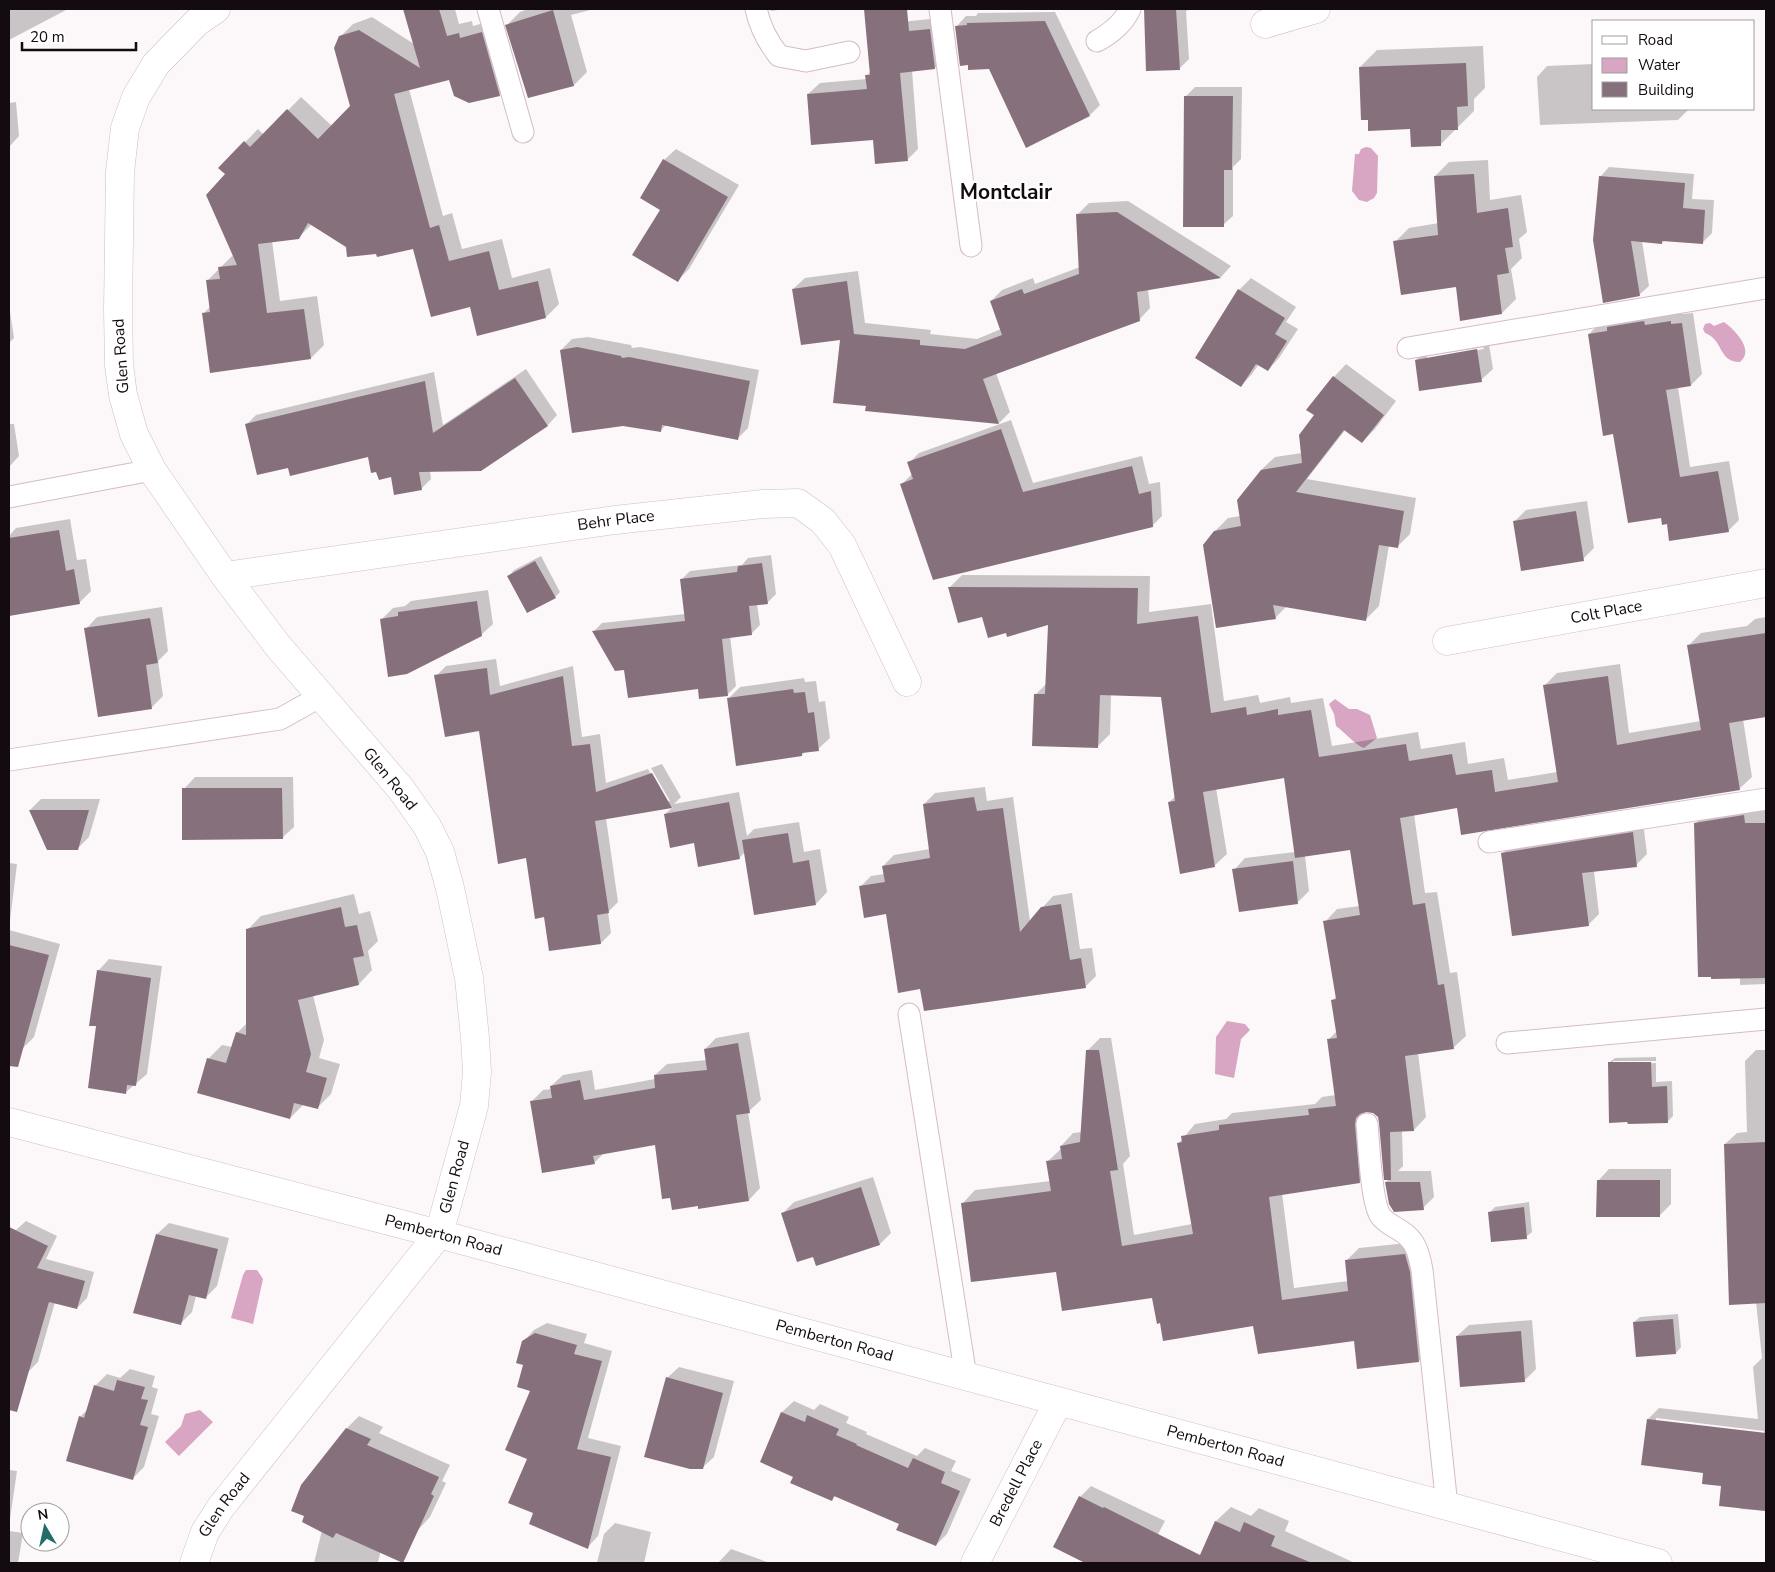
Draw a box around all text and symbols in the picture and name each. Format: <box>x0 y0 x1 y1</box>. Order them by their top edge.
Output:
scale bar <box>22 20 136 52</box>
legend <box>1592 20 1755 110</box>
text: 20 m <box>30 27 65 47</box>
text: Road <box>1638 30 1673 50</box>
text: Water <box>1638 55 1681 75</box>
text: Building <box>1638 80 1694 100</box>
district label: Montclair <box>960 178 1053 206</box>
street label: Glen Road <box>107 318 135 394</box>
street label: Behr Place <box>576 505 656 536</box>
street label: Colt Place <box>1569 595 1644 629</box>
street label: Glen Road <box>358 743 422 815</box>
street label: Glen Road <box>434 1138 475 1216</box>
street label: Pemberton Road <box>382 1209 505 1262</box>
street label: Pemberton Road <box>773 1314 896 1367</box>
street label: Pemberton Road <box>1164 1420 1287 1473</box>
street label: Bredell Place <box>985 1435 1048 1531</box>
street label: Glen Road <box>193 1468 255 1542</box>
north arrow <box>20 1502 70 1552</box>
text: N <box>36 1504 50 1525</box>

